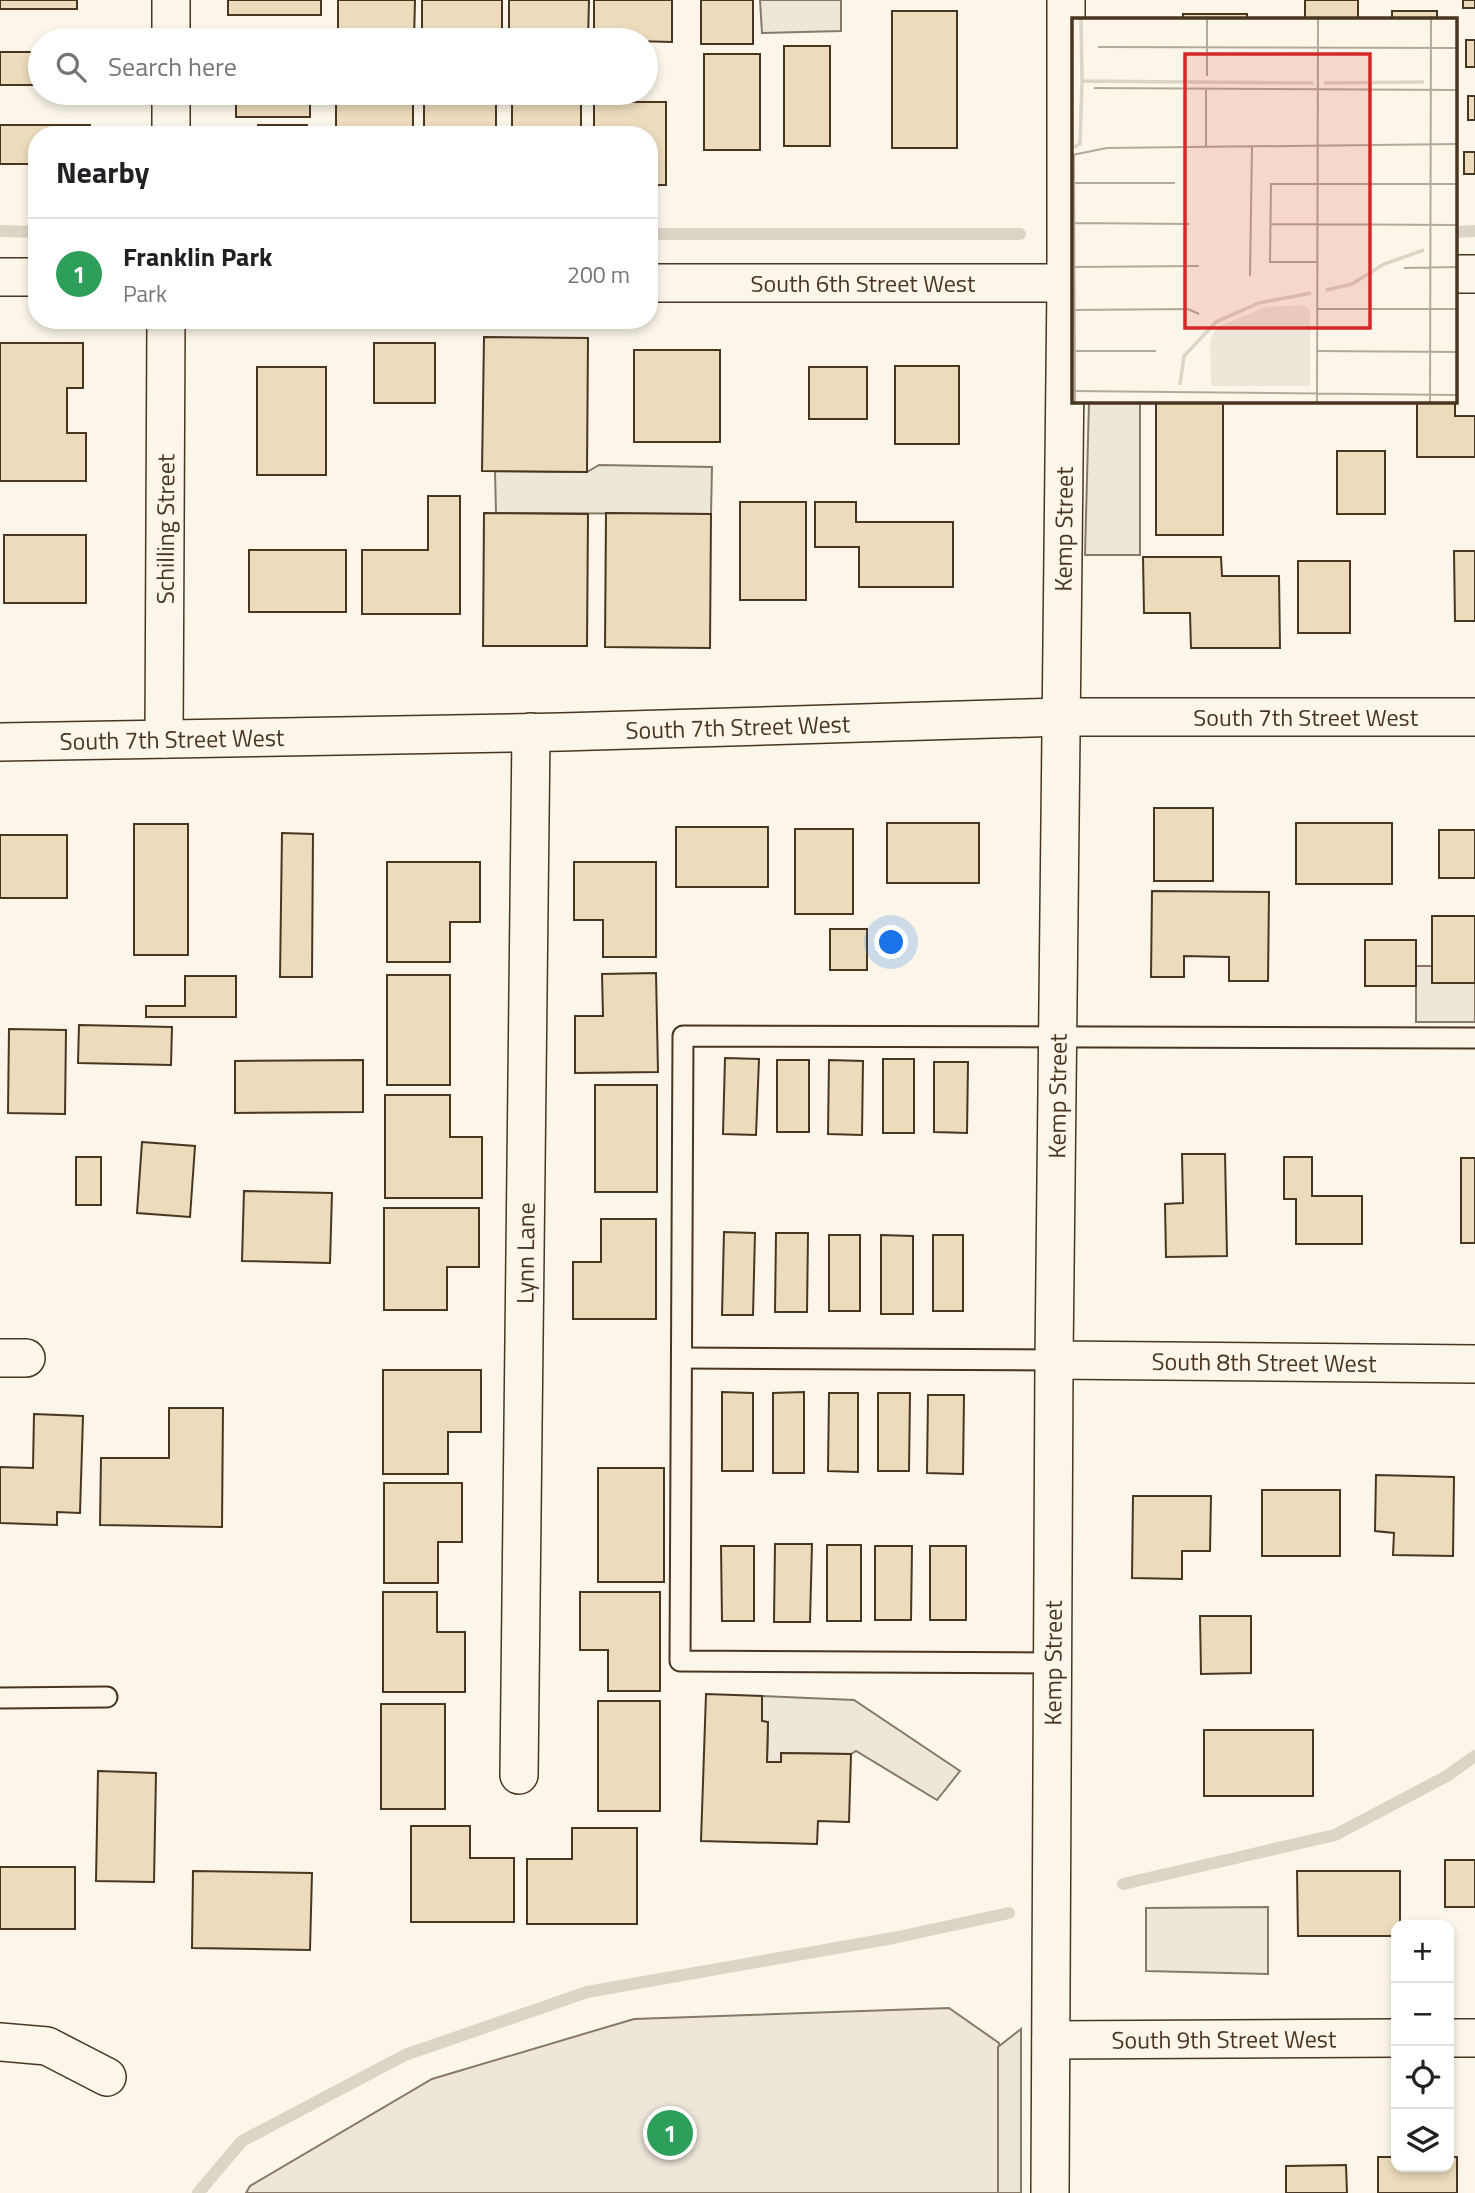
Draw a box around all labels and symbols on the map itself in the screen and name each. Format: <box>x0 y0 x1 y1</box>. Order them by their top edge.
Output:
inset map <box>1072 18 1458 402</box>
street label: South 6th Street West <box>751 265 976 301</box>
street label: Schilling Street <box>147 453 183 604</box>
street label: Kemp Street <box>1045 466 1082 592</box>
street label: South 7th Street West <box>1193 699 1419 735</box>
street label: South 7th Street West <box>625 705 851 748</box>
street label: South 7th Street West <box>59 719 285 759</box>
your location <box>874 925 908 959</box>
street label: Kemp Street <box>1038 1033 1076 1159</box>
street label: Lynn Lane <box>506 1202 544 1304</box>
street label: South 8th Street West <box>1151 1343 1377 1381</box>
street label: Kemp Street <box>1034 1600 1071 1726</box>
street label: South 9th Street West <box>1111 2020 1337 2058</box>
pin: 1 <box>647 2107 693 2159</box>

